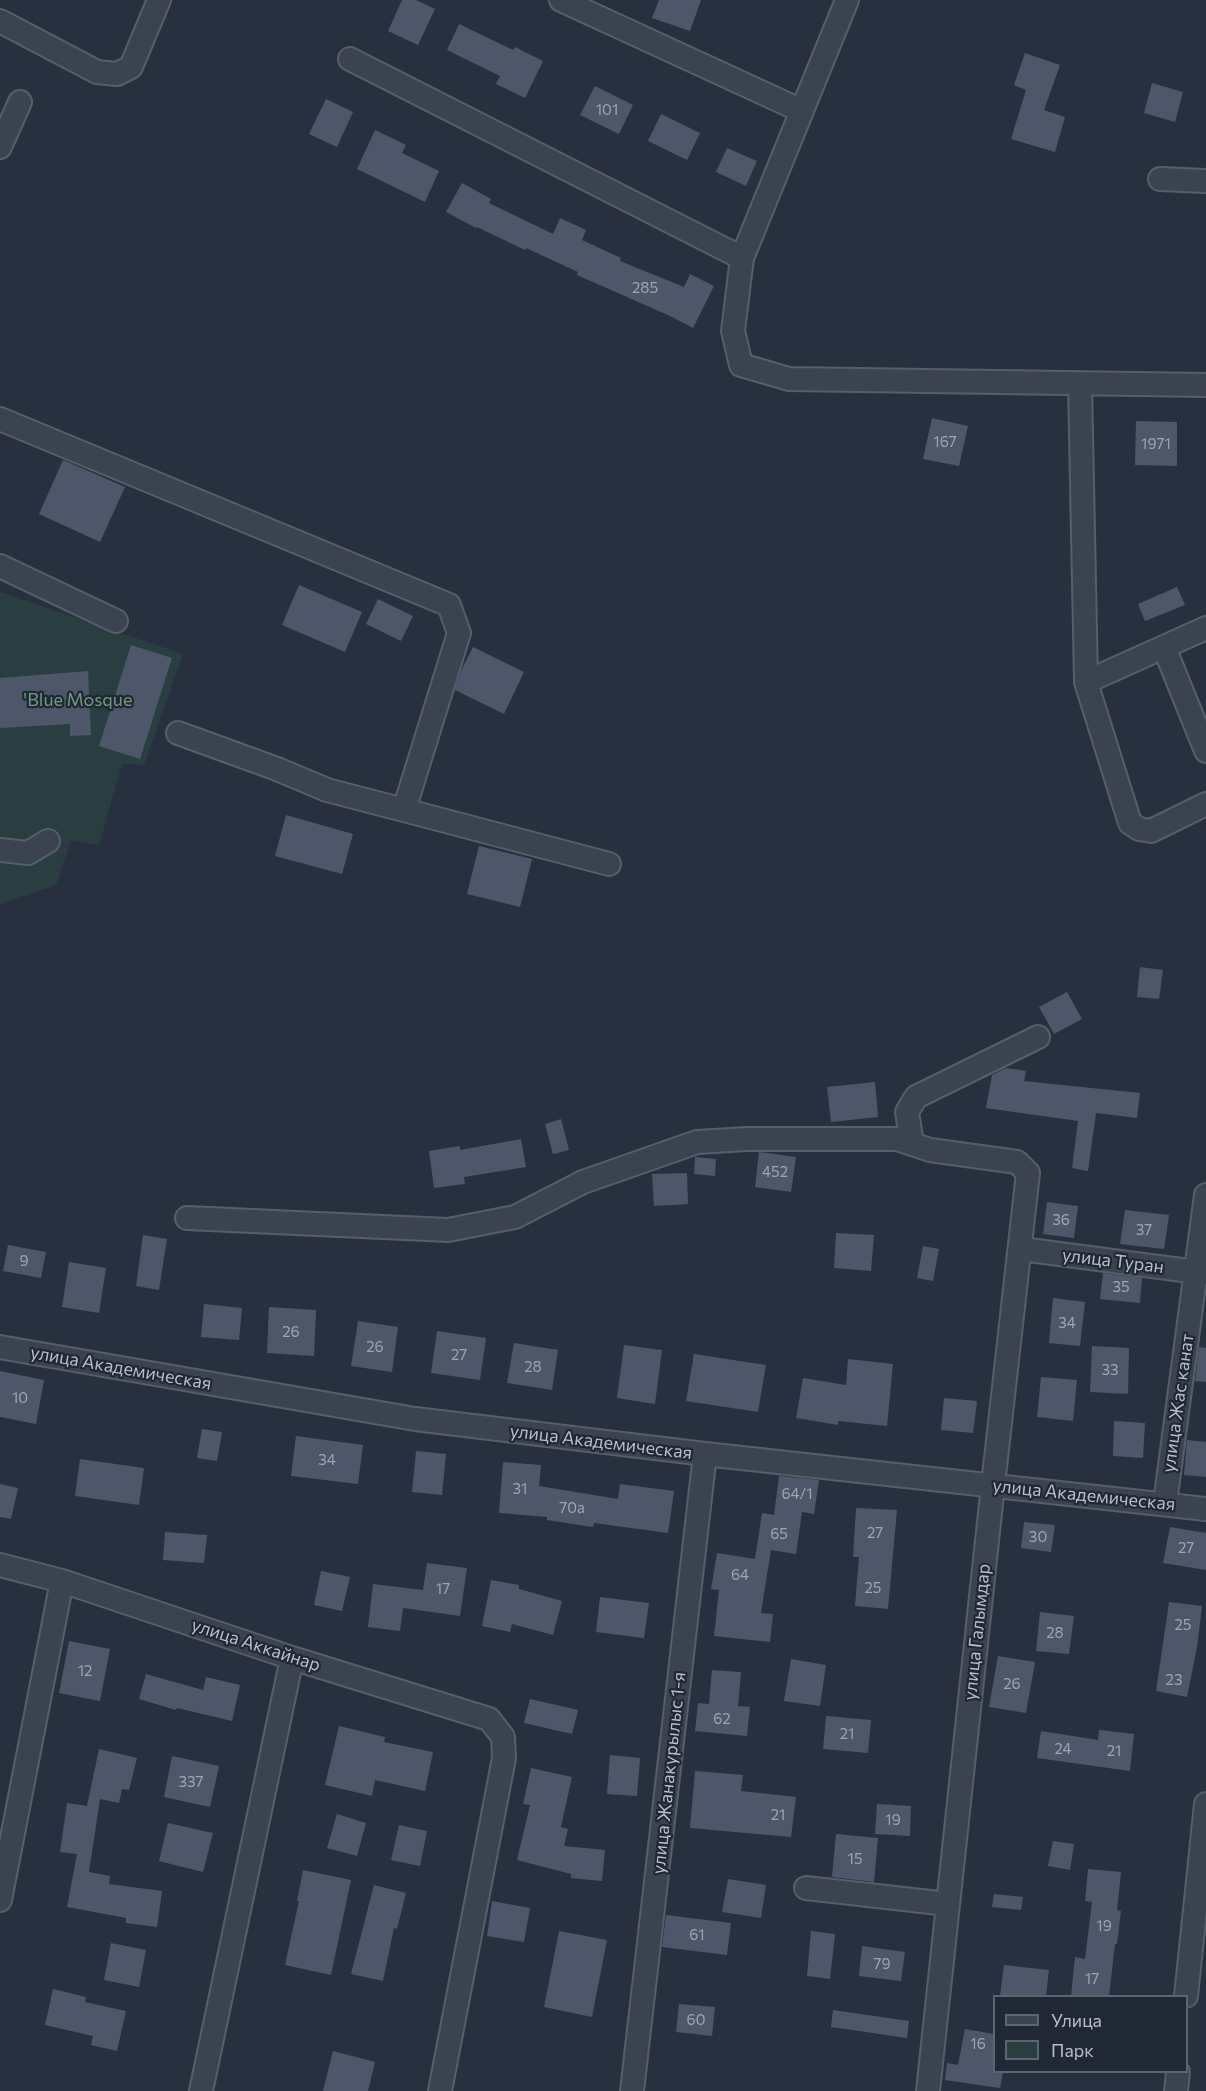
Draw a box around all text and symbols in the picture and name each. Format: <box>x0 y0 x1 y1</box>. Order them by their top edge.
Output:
house number: 101 <box>596 101 618 119</box>
house number: 285 <box>632 279 658 297</box>
house number: 167 <box>933 433 957 451</box>
house number: 1971 <box>1141 435 1171 453</box>
park label: 'Blue Mosque <box>24 689 132 711</box>
house number: 452 <box>762 1163 788 1181</box>
house number: 36 <box>1052 1211 1070 1229</box>
house number: 37 <box>1136 1221 1152 1239</box>
street label: улица Туран <box>1061 1244 1165 1278</box>
house number: 9 <box>19 1252 29 1270</box>
house number: 35 <box>1112 1278 1130 1296</box>
house number: 34 <box>1058 1314 1076 1332</box>
house number: 26 <box>282 1323 300 1341</box>
street label: улица Жас канат <box>1158 1332 1198 1474</box>
house number: 26 <box>366 1338 384 1356</box>
street label: улица Академическая <box>29 1341 213 1395</box>
house number: 27 <box>451 1346 467 1364</box>
house number: 28 <box>524 1358 542 1376</box>
house number: 33 <box>1101 1361 1119 1379</box>
house number: 10 <box>12 1389 28 1407</box>
street label: улица Академическая <box>509 1420 693 1464</box>
house number: 34 <box>318 1451 336 1469</box>
street label: улица Академическая <box>992 1475 1176 1515</box>
house number: 31 <box>513 1480 527 1498</box>
house number: 64/1 <box>781 1485 813 1503</box>
house number: 70а <box>559 1499 585 1517</box>
house number: 27 <box>867 1524 883 1542</box>
house number: 65 <box>770 1525 788 1543</box>
house number: 30 <box>1029 1528 1047 1546</box>
house number: 27 <box>1178 1539 1194 1557</box>
street label: улица Галымдар <box>959 1563 995 1701</box>
house number: 64 <box>731 1566 749 1584</box>
house number: 25 <box>865 1579 881 1597</box>
house number: 17 <box>436 1580 450 1598</box>
street label: улица Аккайнар <box>189 1614 323 1676</box>
house number: 25 <box>1175 1616 1191 1634</box>
house number: 28 <box>1046 1624 1064 1642</box>
house number: 12 <box>78 1662 92 1680</box>
street label: улица Жанакурылыс 1-я <box>648 1671 690 1875</box>
house number: 23 <box>1166 1671 1182 1689</box>
house number: 26 <box>1003 1675 1021 1693</box>
house number: 62 <box>713 1710 731 1728</box>
house number: 21 <box>840 1725 854 1743</box>
house number: 24 <box>1054 1740 1072 1758</box>
house number: 21 <box>1107 1742 1121 1760</box>
house number: 337 <box>179 1773 203 1791</box>
house number: 21 <box>771 1806 785 1824</box>
house number: 19 <box>885 1811 901 1829</box>
house number: 15 <box>847 1850 863 1868</box>
house number: 19 <box>1096 1917 1112 1935</box>
house number: 61 <box>689 1926 705 1944</box>
house number: 79 <box>874 1955 890 1973</box>
house number: 17 <box>1085 1970 1099 1988</box>
legend <box>993 1995 1188 2073</box>
text: Улица <box>1051 2009 1102 2031</box>
house number: 60 <box>687 2011 705 2029</box>
house number: 16 <box>970 2035 986 2053</box>
text: Парк <box>1051 2039 1094 2061</box>

